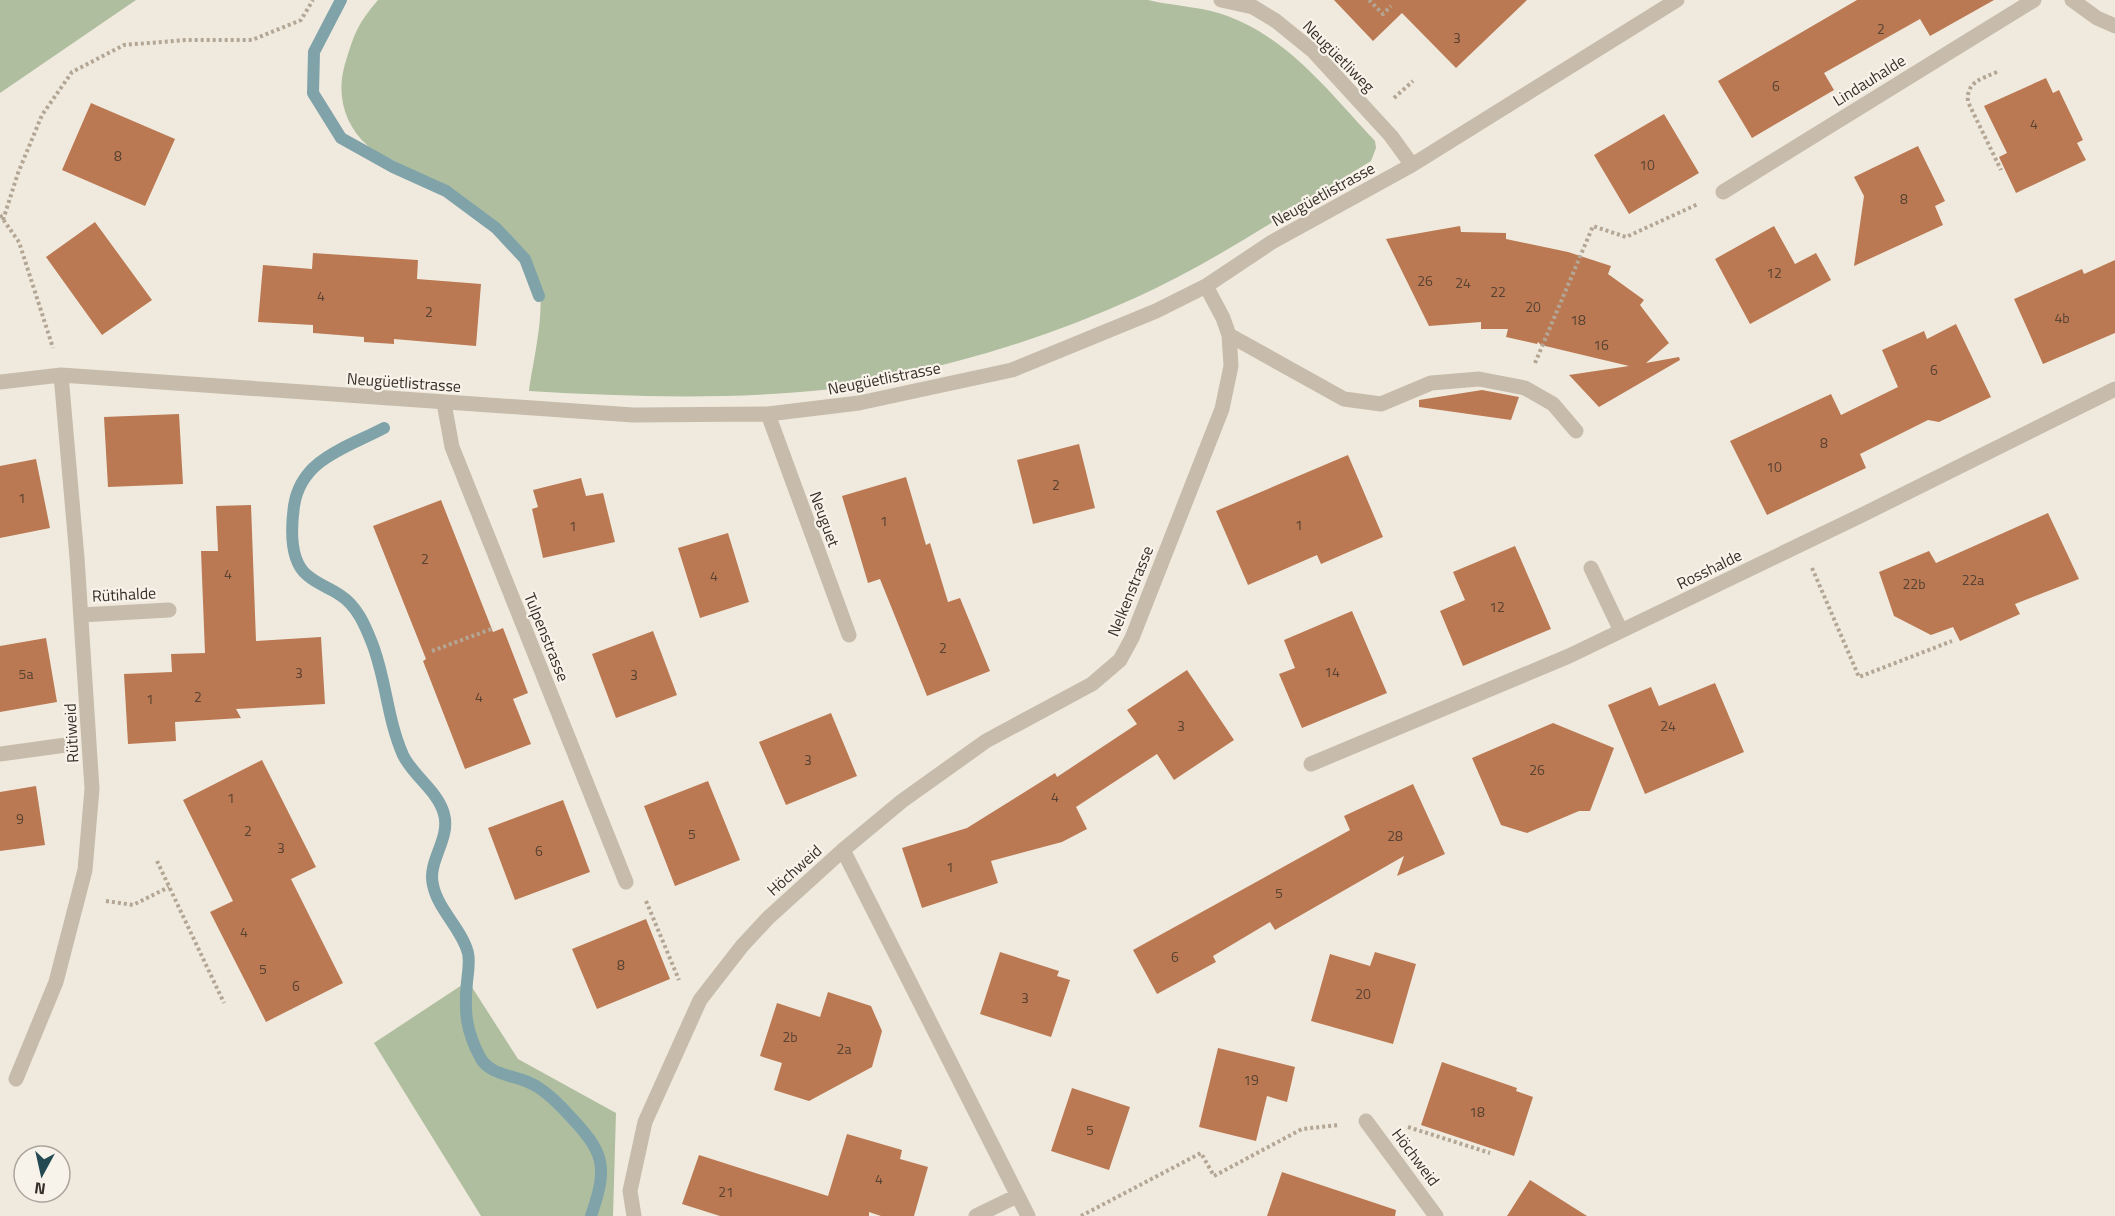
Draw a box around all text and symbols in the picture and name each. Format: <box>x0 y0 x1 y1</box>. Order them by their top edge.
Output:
street label: Neugüetliweg <box>1298 15 1380 97</box>
house number: 2 <box>1877 18 1885 39</box>
house number: 3 <box>1453 27 1461 48</box>
street label: Lindauhalde <box>1828 48 1910 112</box>
house number: 6 <box>1772 75 1780 96</box>
house number: 4 <box>2030 113 2038 134</box>
house number: 8 <box>114 145 122 166</box>
house number: 10 <box>1639 154 1655 175</box>
street label: Neugüetlistrasse <box>1267 156 1379 232</box>
house number: 8 <box>1900 188 1908 209</box>
house number: 12 <box>1766 262 1782 283</box>
house number: 26 <box>1417 270 1433 291</box>
house number: 24 <box>1455 272 1471 293</box>
house number: 22 <box>1490 281 1506 302</box>
house number: 4 <box>317 285 325 306</box>
house number: 20 <box>1525 296 1541 317</box>
house number: 2 <box>425 301 433 322</box>
house number: 4b <box>2054 307 2070 328</box>
house number: 18 <box>1570 309 1586 330</box>
house number: 16 <box>1593 334 1609 355</box>
street label: Neugüetlistrasse <box>826 355 942 401</box>
house number: 6 <box>1930 359 1938 380</box>
street label: Neugüetlistrasse <box>346 366 462 398</box>
house number: 8 <box>1820 432 1828 453</box>
house number: 10 <box>1766 456 1782 477</box>
house number: 2 <box>1052 474 1060 495</box>
house number: 1 <box>18 487 26 508</box>
street label: Neuguet <box>804 488 846 551</box>
house number: 1 <box>880 510 888 531</box>
house number: 1 <box>1295 514 1303 535</box>
house number: 1 <box>569 515 577 536</box>
street label: Nelkenstrasse <box>1101 542 1159 640</box>
street label: Rosshalde <box>1672 543 1746 595</box>
house number: 2 <box>421 548 429 569</box>
house number: 4 <box>224 563 232 584</box>
house number: 4 <box>710 565 718 586</box>
house number: 22a <box>1962 569 1984 590</box>
house number: 22b <box>1902 573 1926 594</box>
street label: Rütihalde <box>91 580 157 608</box>
street label: Tulpenstrasse <box>518 589 576 685</box>
house number: 12 <box>1489 596 1505 617</box>
house number: 2 <box>939 637 947 658</box>
house number: 14 <box>1324 661 1340 682</box>
house number: 3 <box>295 662 303 683</box>
house number: 5a <box>19 663 33 684</box>
house number: 3 <box>630 664 638 685</box>
house number: 2 <box>194 686 202 707</box>
house number: 4 <box>475 686 483 707</box>
house number: 1 <box>146 688 154 709</box>
street label: Rütiweid <box>57 703 85 763</box>
house number: 3 <box>1177 715 1185 736</box>
house number: 24 <box>1660 715 1676 736</box>
house number: 3 <box>804 749 812 770</box>
house number: 26 <box>1529 759 1545 780</box>
house number: 4 <box>1051 786 1059 807</box>
house number: 1 <box>227 787 235 808</box>
house number: 9 <box>16 808 24 829</box>
house number: 2 <box>244 820 252 841</box>
house number: 5 <box>688 823 696 844</box>
house number: 28 <box>1387 825 1403 846</box>
house number: 3 <box>277 837 285 858</box>
street label: Höchweid <box>761 839 827 901</box>
house number: 6 <box>535 840 543 861</box>
house number: 1 <box>946 856 954 877</box>
house number: 5 <box>1275 882 1283 903</box>
house number: 4 <box>240 921 248 942</box>
house number: 6 <box>1171 946 1179 967</box>
house number: 8 <box>617 954 625 975</box>
house number: 5 <box>259 958 267 979</box>
house number: 6 <box>292 975 300 996</box>
house number: 20 <box>1355 983 1371 1004</box>
house number: 3 <box>1021 987 1029 1008</box>
house number: 2b <box>782 1026 798 1047</box>
house number: 2a <box>837 1038 851 1059</box>
house number: 19 <box>1243 1069 1259 1090</box>
house number: 18 <box>1469 1101 1485 1122</box>
house number: 5 <box>1086 1119 1094 1140</box>
street label: Höchweid <box>1386 1123 1446 1191</box>
north arrow <box>12 1144 72 1204</box>
house number: 4 <box>875 1168 883 1189</box>
text: N <box>33 1176 47 1202</box>
house number: 21 <box>718 1181 734 1202</box>

